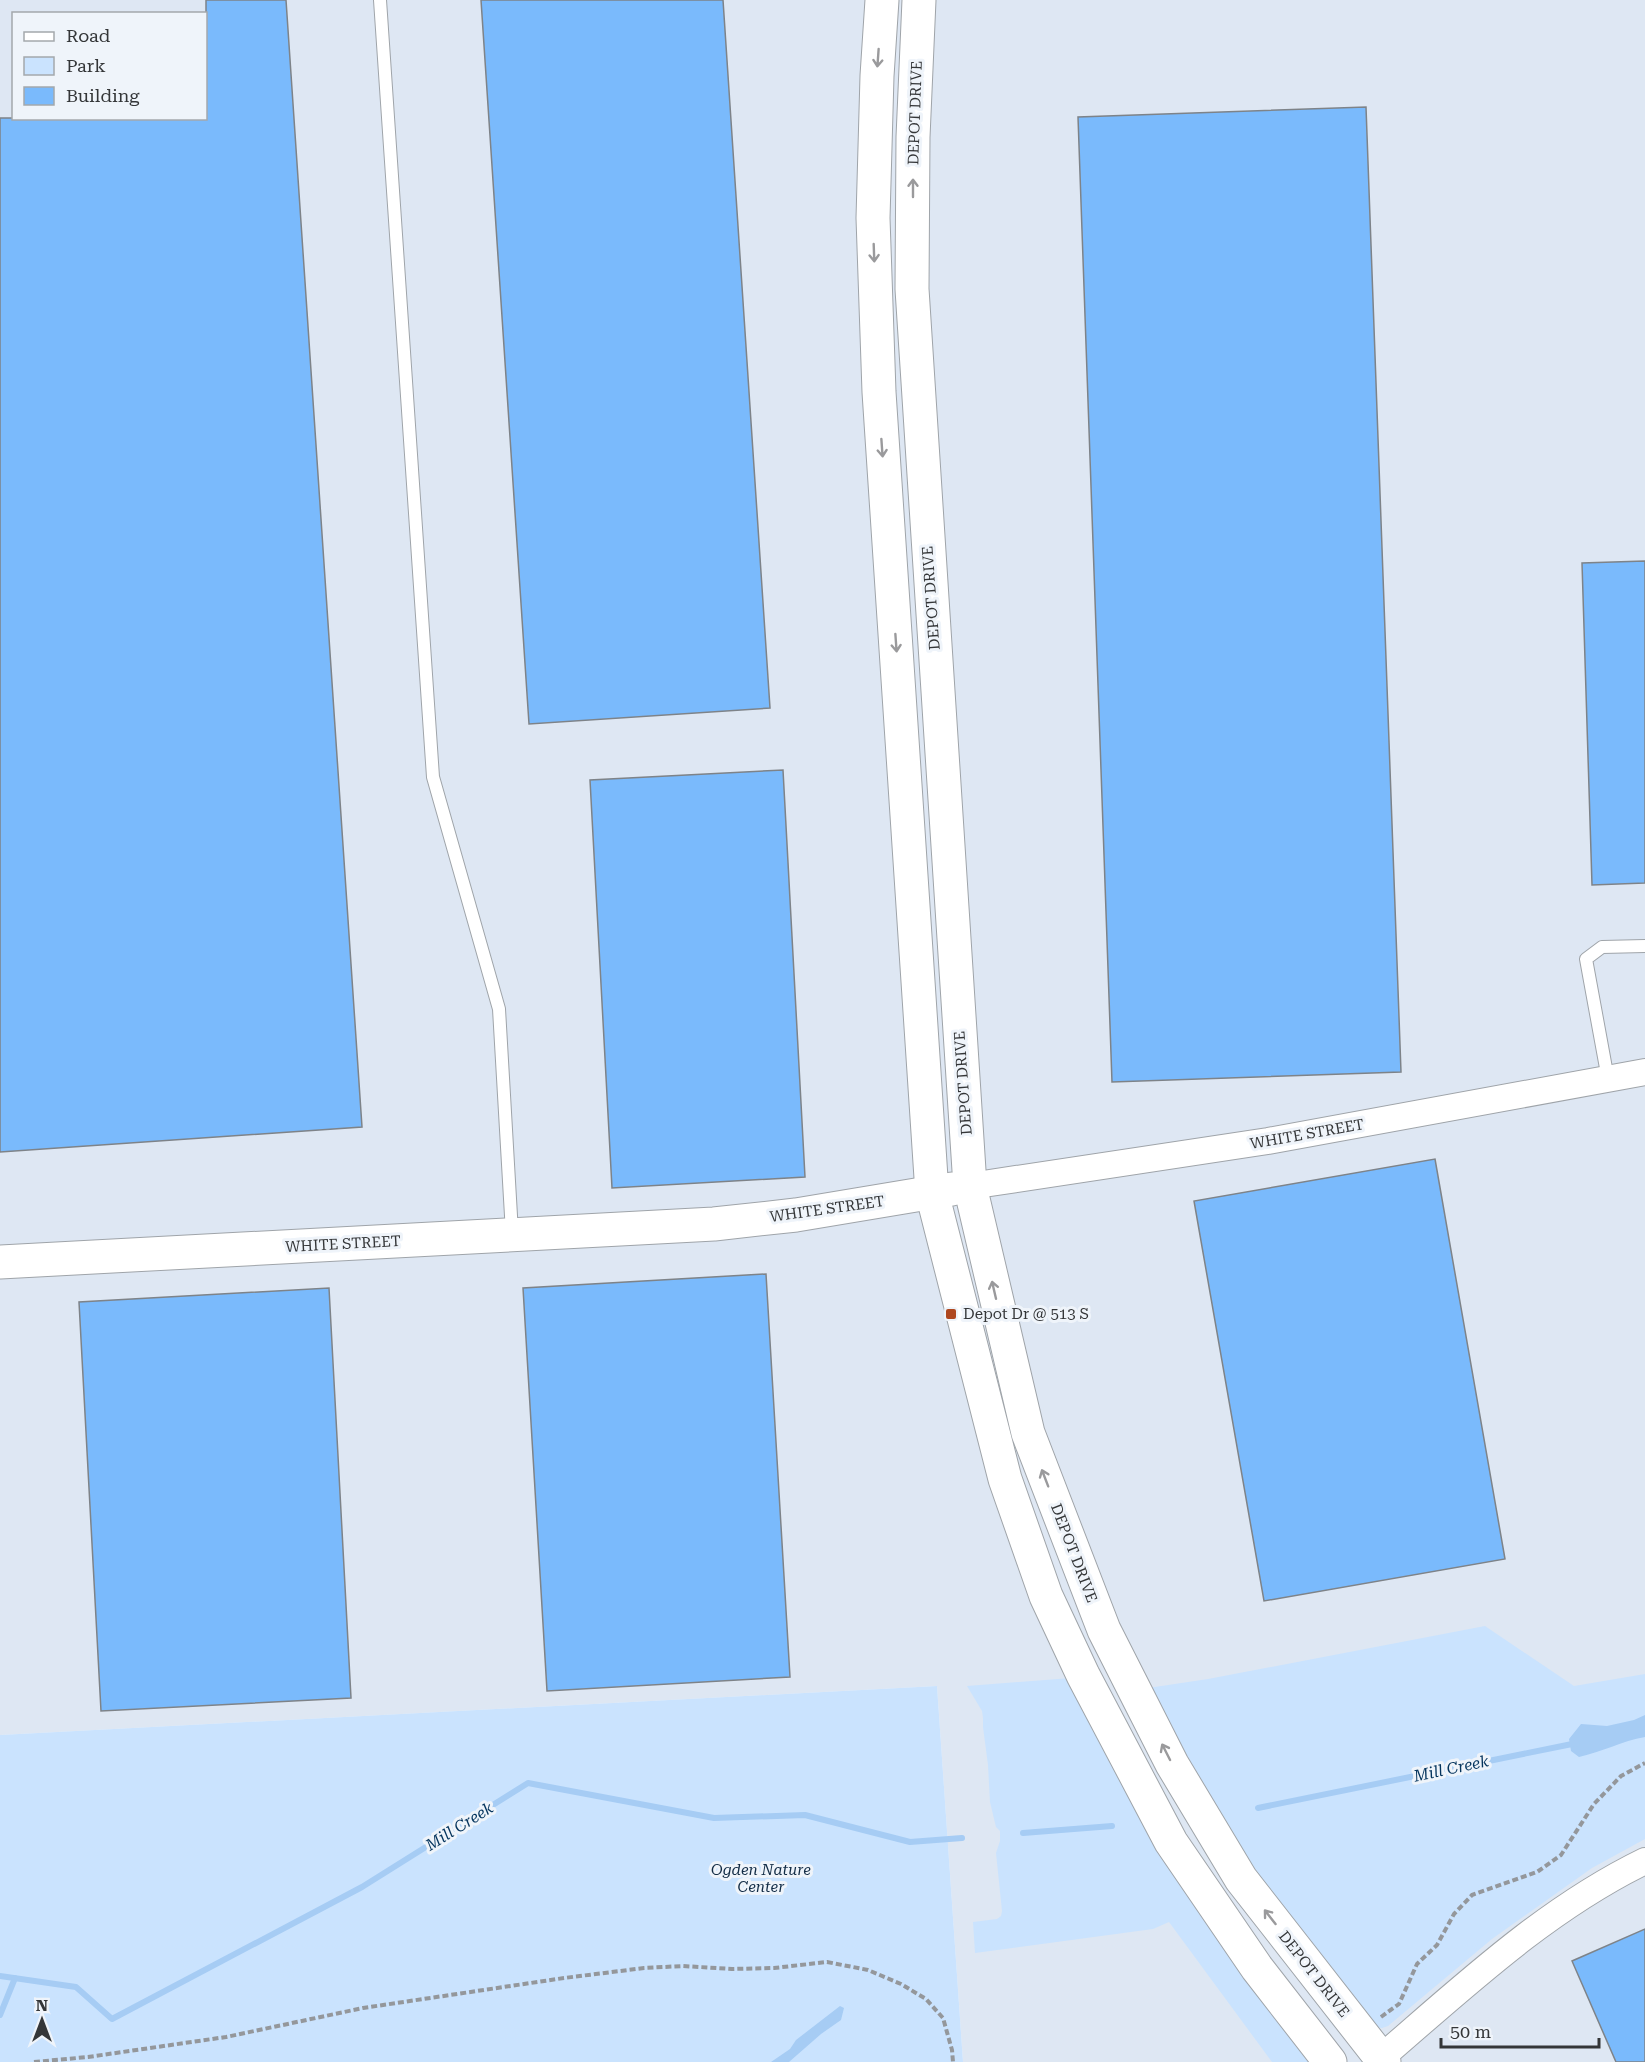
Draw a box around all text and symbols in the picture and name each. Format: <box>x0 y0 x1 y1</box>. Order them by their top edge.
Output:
legend <box>12 12 207 120</box>
text: Road <box>66 25 111 46</box>
one-way arrow <box>873 48 884 68</box>
text: Park <box>66 55 106 76</box>
street label: DEPOT DRIVE <box>904 61 926 165</box>
text: Building <box>66 85 140 106</box>
one-way arrow <box>907 179 919 199</box>
one-way arrow <box>869 243 880 263</box>
one-way arrow <box>877 438 888 458</box>
street label: DEPOT DRIVE <box>918 545 944 651</box>
one-way arrow <box>890 632 901 652</box>
street label: DEPOT DRIVE <box>950 1030 976 1136</box>
street label: WHITE STREET <box>1249 1115 1365 1153</box>
street label: WHITE STREET <box>769 1192 885 1226</box>
street label: WHITE STREET <box>285 1232 401 1256</box>
one-way arrow <box>988 1281 1000 1300</box>
place label: Depot Dr @ 513 S <box>963 1305 1089 1323</box>
marker: Depot Dr @ 513 S <box>944 1307 958 1321</box>
one-way arrow <box>1039 1469 1050 1488</box>
street label: DEPOT DRIVE <box>1047 1501 1101 1605</box>
one-way arrow <box>1160 1743 1172 1761</box>
water label: Mill Creek <box>1411 1751 1491 1786</box>
water label: Mill Creek <box>421 1798 497 1855</box>
park label: Ogden Nature Center <box>711 1861 811 1896</box>
one-way arrow <box>1263 1909 1276 1925</box>
street label: DEPOT DRIVE <box>1275 1927 1353 2021</box>
north arrow <box>12 1990 72 2050</box>
text: N <box>36 1996 48 2015</box>
scale bar <box>1441 2011 1598 2049</box>
text: 50 m <box>1450 2021 1491 2042</box>

